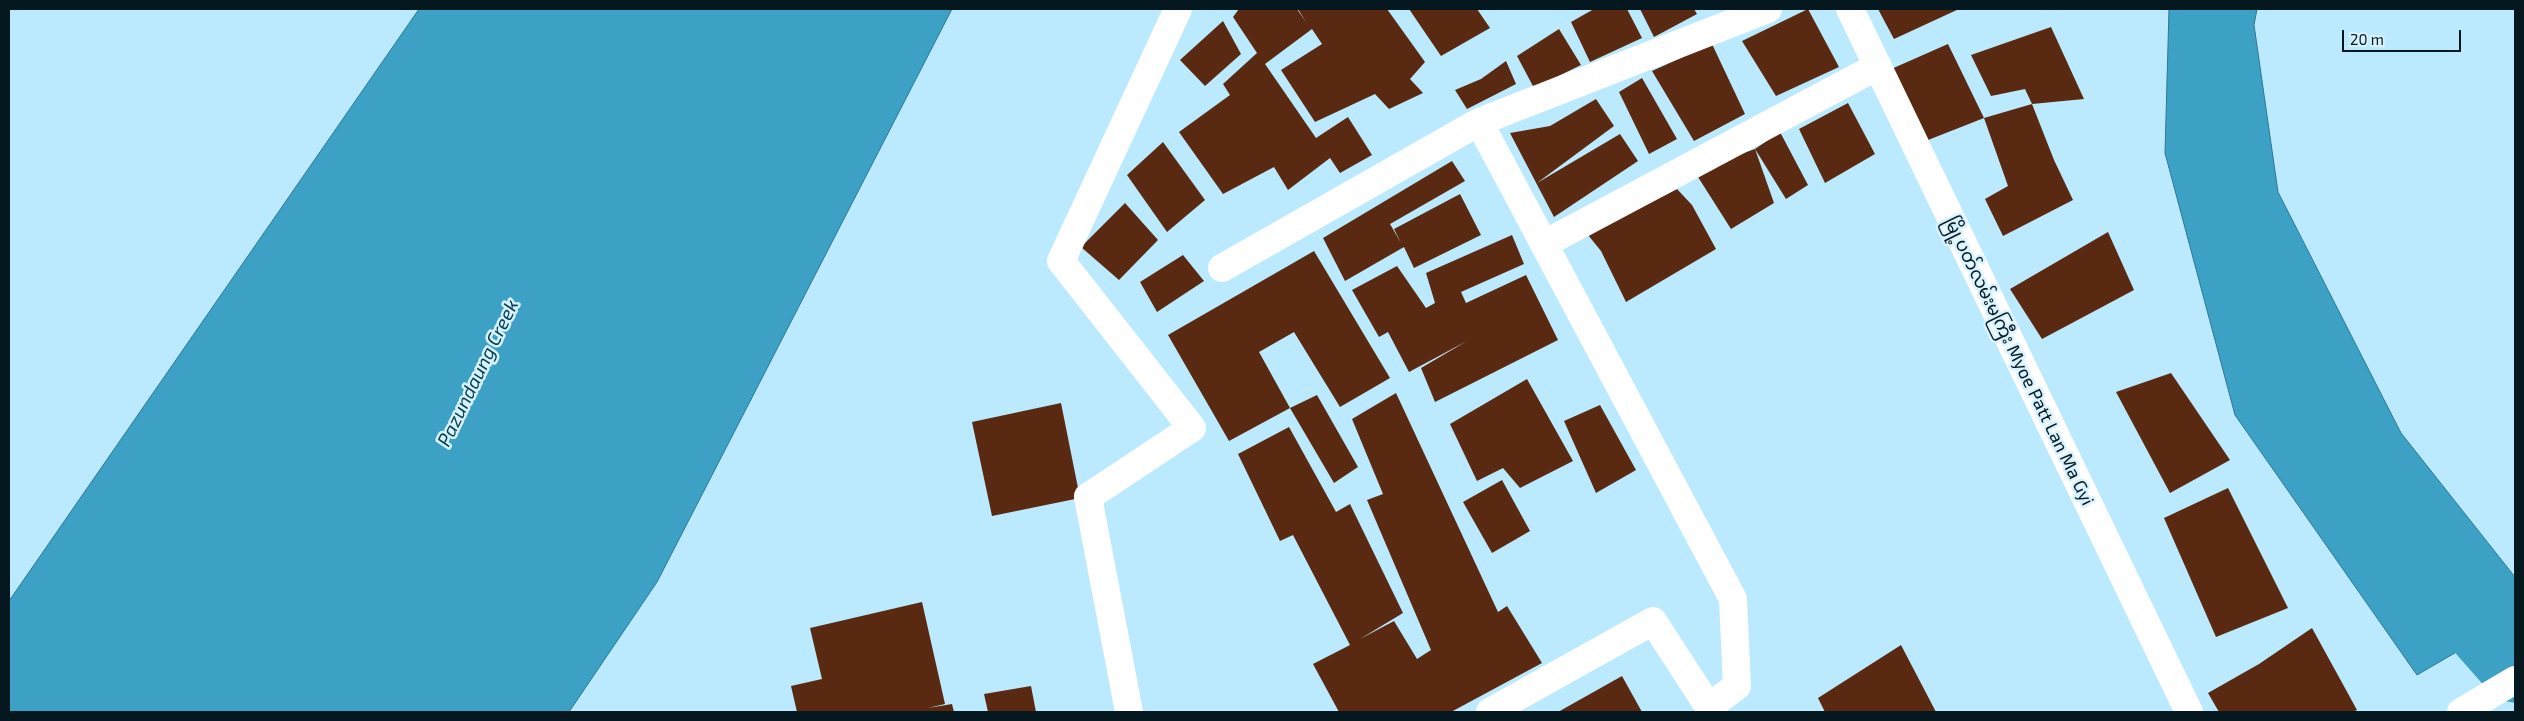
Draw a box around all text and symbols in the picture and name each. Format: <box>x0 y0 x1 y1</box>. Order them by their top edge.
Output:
scale bar <box>2344 20 2463 52</box>
text: 20 m <box>2350 30 2384 48</box>
street label: မြို့ပတ်လမ်းမကြီး Myoe Patt Lan Ma Gyi <box>1940 213 2098 509</box>
water label: Pazundaung Creek <box>433 296 523 450</box>

